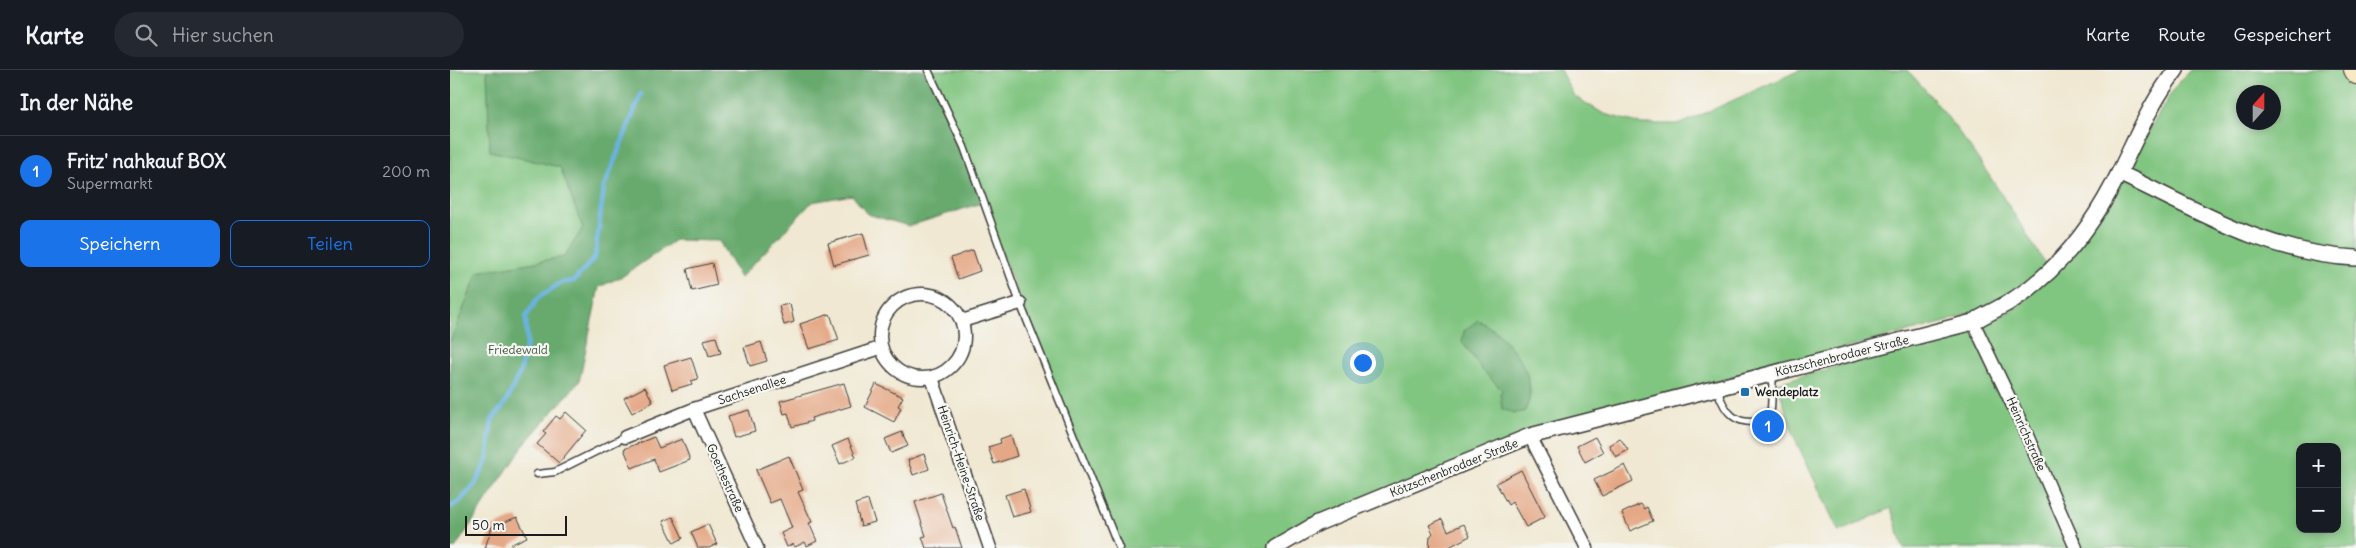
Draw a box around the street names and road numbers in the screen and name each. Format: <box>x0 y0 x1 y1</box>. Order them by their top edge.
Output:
street label: Kötzschenbrodaer Straße <box>1774 332 1910 379</box>
street label: Sachsenallee <box>716 371 788 408</box>
street label: Heinrichstraße <box>2003 394 2049 473</box>
street label: Heinrich-Heine-Straße <box>935 403 988 523</box>
street label: Kötzschenbrodaer Straße <box>1387 435 1520 500</box>
street label: Goethestraße <box>704 441 747 514</box>

